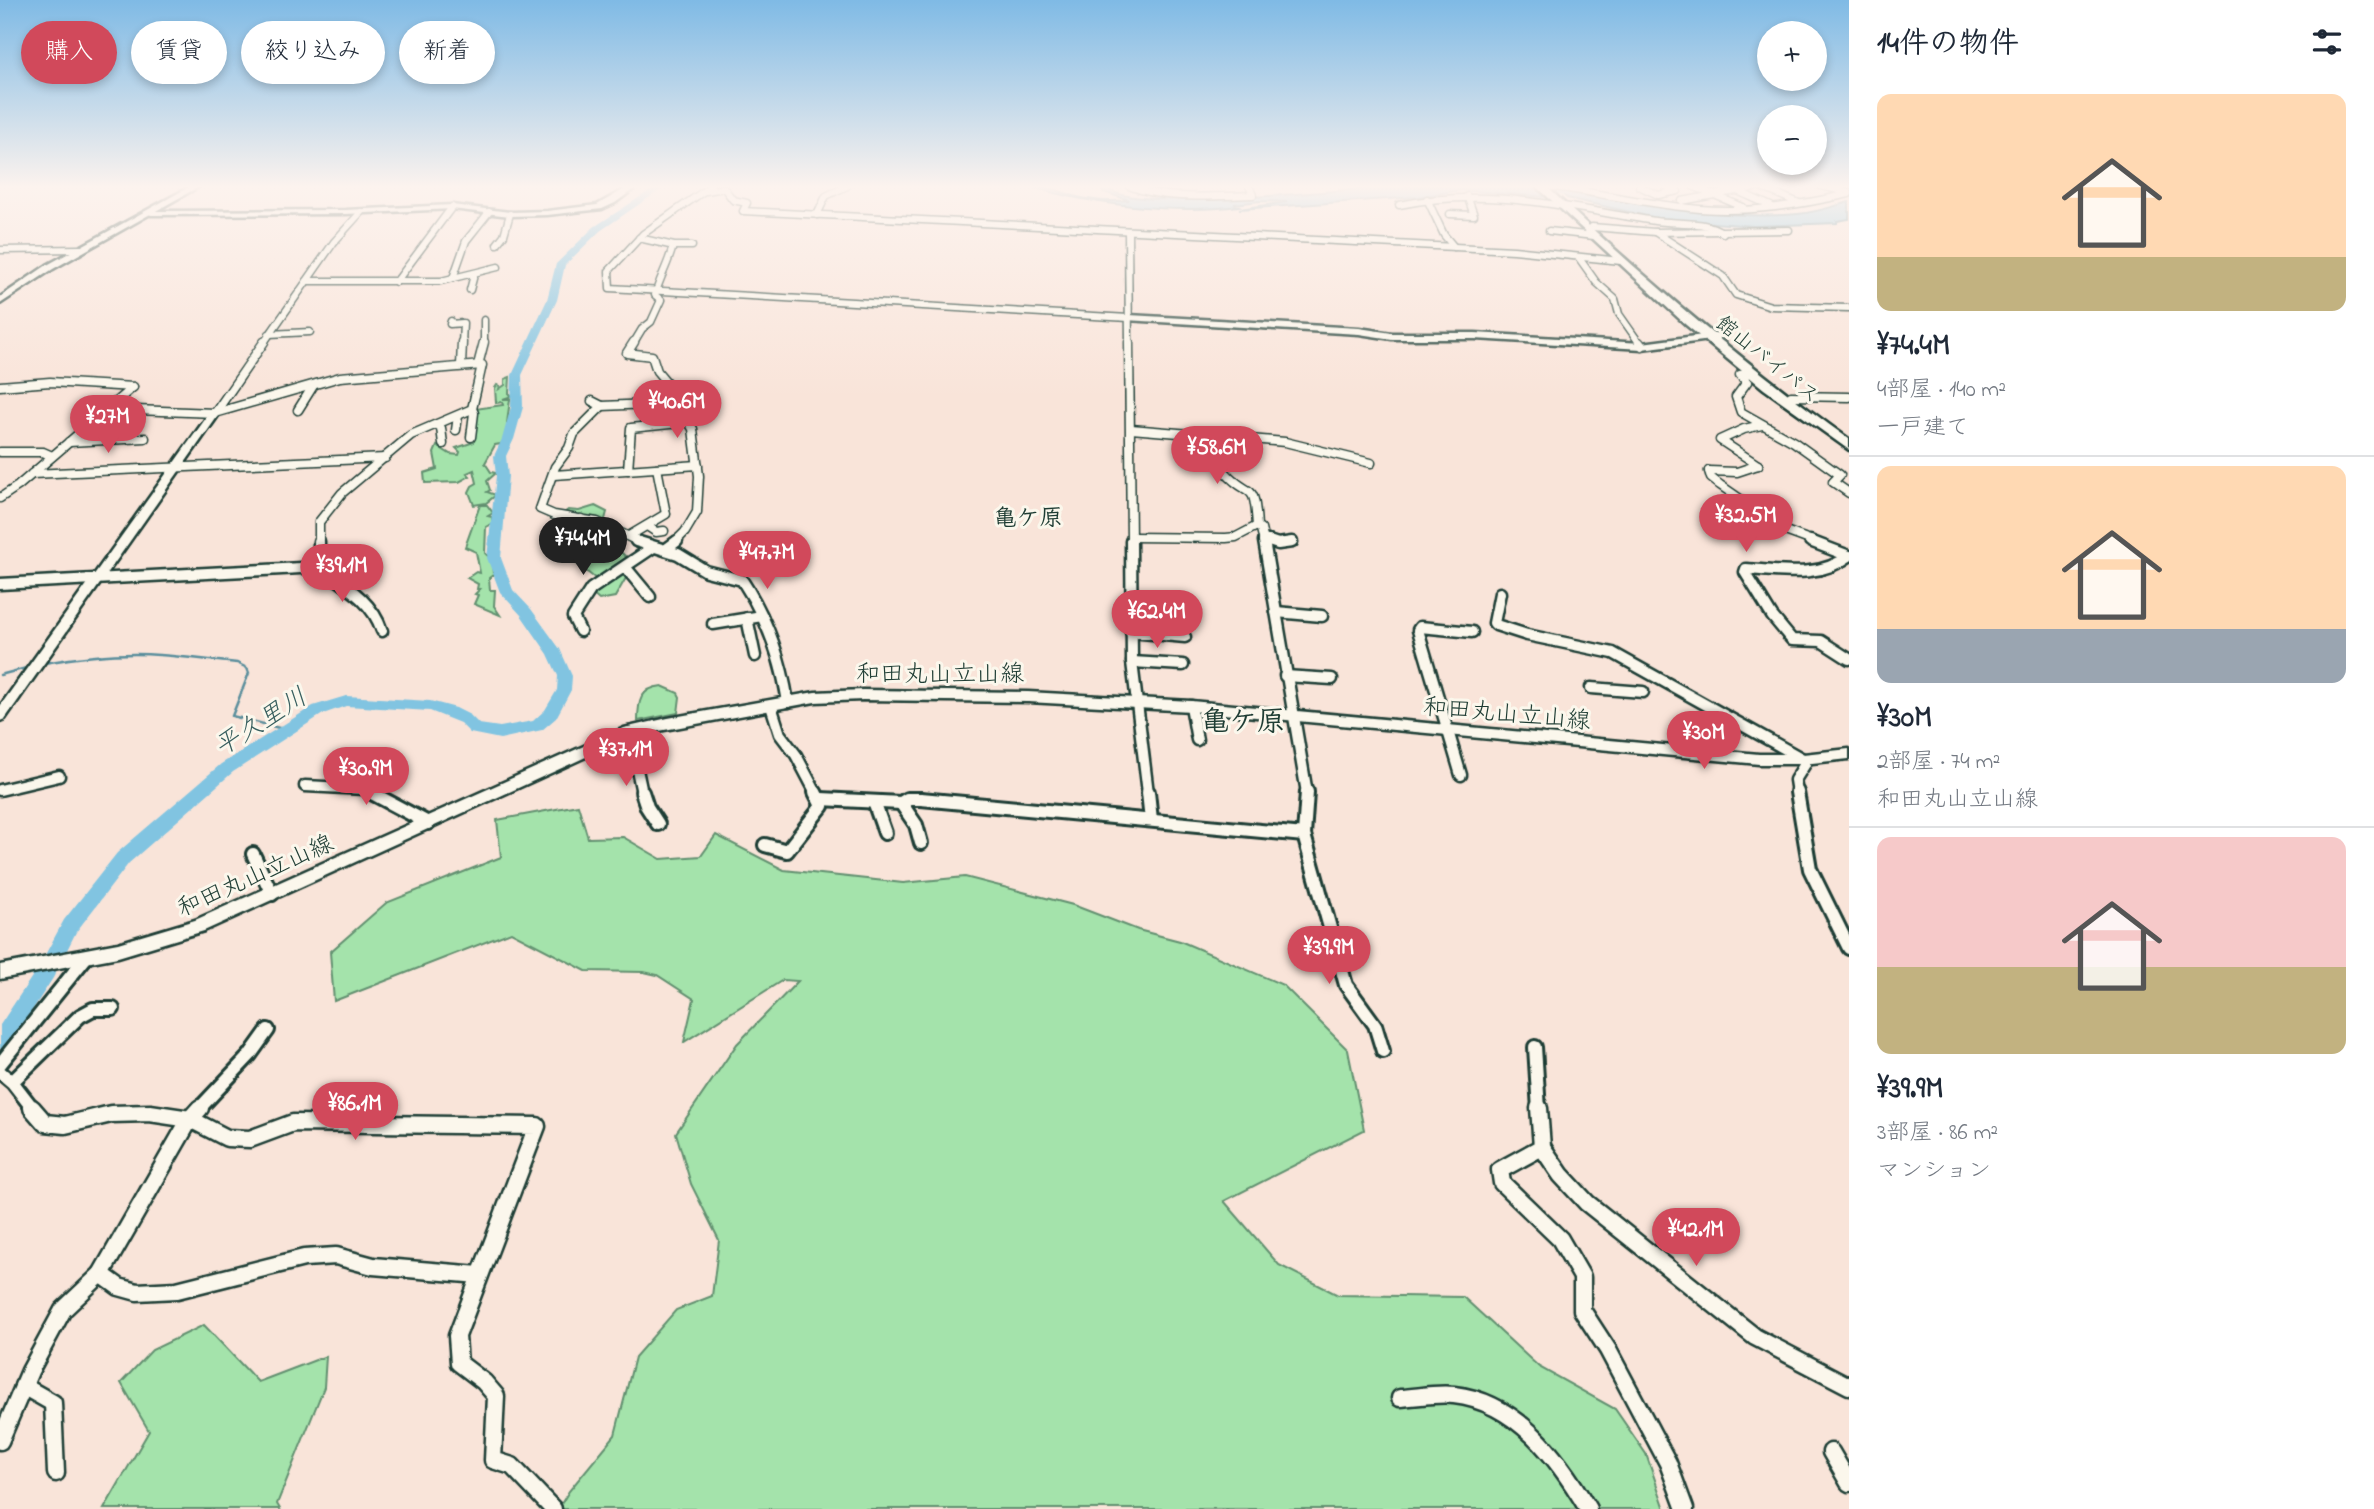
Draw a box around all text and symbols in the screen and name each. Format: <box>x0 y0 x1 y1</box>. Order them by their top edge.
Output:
chip: 購入 <box>21 21 117 84</box>
chip: 賃貸 <box>131 21 227 84</box>
chip: 絞り込み <box>241 21 385 84</box>
chip: 新着 <box>399 21 495 84</box>
map controls <box>1757 21 1827 175</box>
button: + <box>1757 21 1827 91</box>
text: 14件の物件 <box>1877 23 2019 67</box>
icon: filters <box>2308 23 2346 61</box>
button: − <box>1757 105 1827 175</box>
icon: home <box>2049 140 2175 266</box>
street label: 館山バイパス <box>1708 309 1825 412</box>
text: ¥74.4M <box>1877 325 1950 369</box>
text: 4部屋 · 140 m² <box>1877 374 2006 407</box>
pin: ¥40.6M <box>620 380 734 440</box>
text: ¥40.6M <box>648 386 706 419</box>
pin: ¥27M <box>67 396 149 455</box>
text: ¥27M <box>86 401 130 434</box>
text: 一戸建て <box>1877 412 1969 445</box>
pin: ¥58.6M <box>1160 426 1274 486</box>
text: ¥58.6M <box>1187 432 1247 465</box>
pin: ¥32.5M <box>1689 494 1803 554</box>
text: ¥32.5M <box>1715 500 1777 533</box>
district label: 亀ケ原 <box>994 503 1063 536</box>
icon: home <box>2049 512 2175 638</box>
pin: ¥74.4M <box>526 518 640 577</box>
text: ¥74.4M <box>555 523 611 556</box>
pin: ¥47.7M <box>710 532 824 591</box>
text: ¥47.7M <box>739 537 795 570</box>
pin: ¥39.1M <box>285 544 399 604</box>
text: ¥39.1M <box>316 550 368 583</box>
pin: ¥62.4M <box>1100 590 1214 650</box>
text: ¥62.4M <box>1128 596 1186 629</box>
street label: 和田丸山立山線 <box>856 658 1024 693</box>
water label: 平久里川 <box>207 680 316 767</box>
street label: 和田丸山立山線 <box>1422 691 1592 740</box>
text: ¥30M <box>1877 697 1932 741</box>
district label: 亀ケ原 <box>1201 703 1285 744</box>
pin: ¥30M <box>1663 712 1745 771</box>
text: ¥30M <box>1683 717 1725 750</box>
pin: ¥37.1M <box>569 728 683 788</box>
text: ¥37.1M <box>599 734 653 767</box>
text: 2部屋 · 74 m² <box>1877 746 2000 779</box>
pin: ¥30.9M <box>309 748 423 807</box>
text: ¥30.9M <box>339 753 393 786</box>
text: 和田丸山立山線 <box>1877 784 2038 817</box>
street label: 和田丸山立山線 <box>172 827 340 927</box>
icon: home <box>2049 883 2175 1009</box>
pin: ¥39.9M <box>1272 926 1386 986</box>
text: ¥39.9M <box>1304 932 1354 965</box>
text: ¥39.9M <box>1877 1068 1943 1112</box>
pin: ¥86.1M <box>298 1082 412 1142</box>
text: ¥86.1M <box>328 1088 382 1121</box>
text: 3部屋 · 86 m² <box>1877 1117 1998 1150</box>
text: マンション <box>1877 1155 1991 1188</box>
pin: ¥42.1M <box>1639 1208 1753 1268</box>
text: ¥42.1M <box>1668 1214 1724 1247</box>

